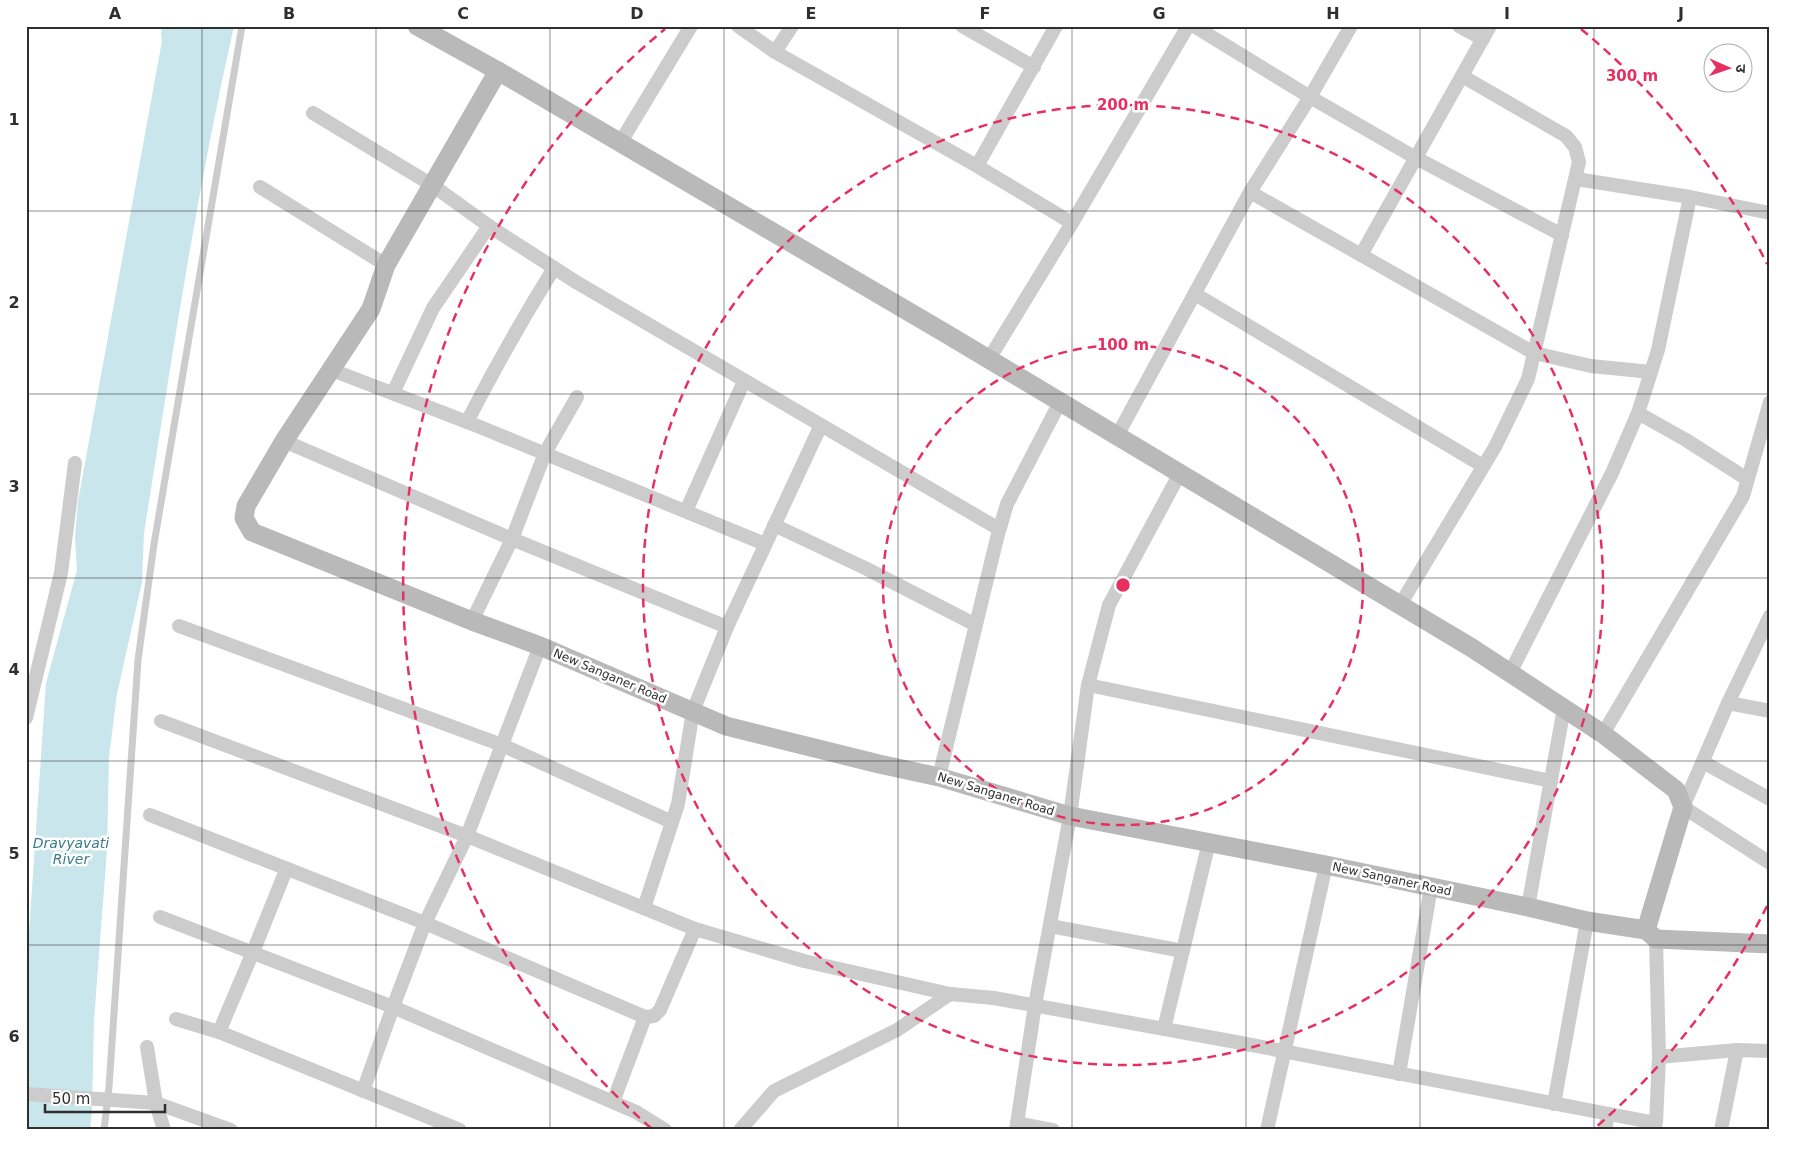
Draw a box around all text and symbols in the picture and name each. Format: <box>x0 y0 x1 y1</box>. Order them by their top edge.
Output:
text: A <box>109 4 122 23</box>
text: B <box>283 4 295 23</box>
text: C <box>457 4 469 23</box>
text: D <box>630 4 644 23</box>
text: E <box>806 4 816 23</box>
text: F <box>980 4 990 23</box>
text: G <box>1152 4 1166 23</box>
text: H <box>1326 4 1340 23</box>
text: I <box>1504 4 1510 23</box>
text: J <box>1677 4 1684 23</box>
north arrow <box>1704 42 1754 92</box>
text: उ <box>1733 64 1749 74</box>
text: 300 m <box>1606 67 1658 85</box>
text: 200 m <box>1097 96 1149 114</box>
text: 1 <box>8 110 20 129</box>
text: 2 <box>8 293 20 312</box>
text: 100 m <box>1097 336 1149 354</box>
text: 3 <box>8 477 20 496</box>
centre of rings <box>1114 576 1132 594</box>
street label: New Sanganer Road <box>551 646 669 706</box>
text: 4 <box>8 660 20 679</box>
street label: New Sanganer Road <box>936 770 1056 818</box>
water label: Dravyavati River <box>33 835 109 867</box>
text: 5 <box>8 844 20 863</box>
street label: New Sanganer Road <box>1331 860 1453 898</box>
text: 6 <box>8 1027 20 1046</box>
scale bar <box>45 1081 165 1113</box>
text: 50 m <box>52 1090 90 1108</box>

